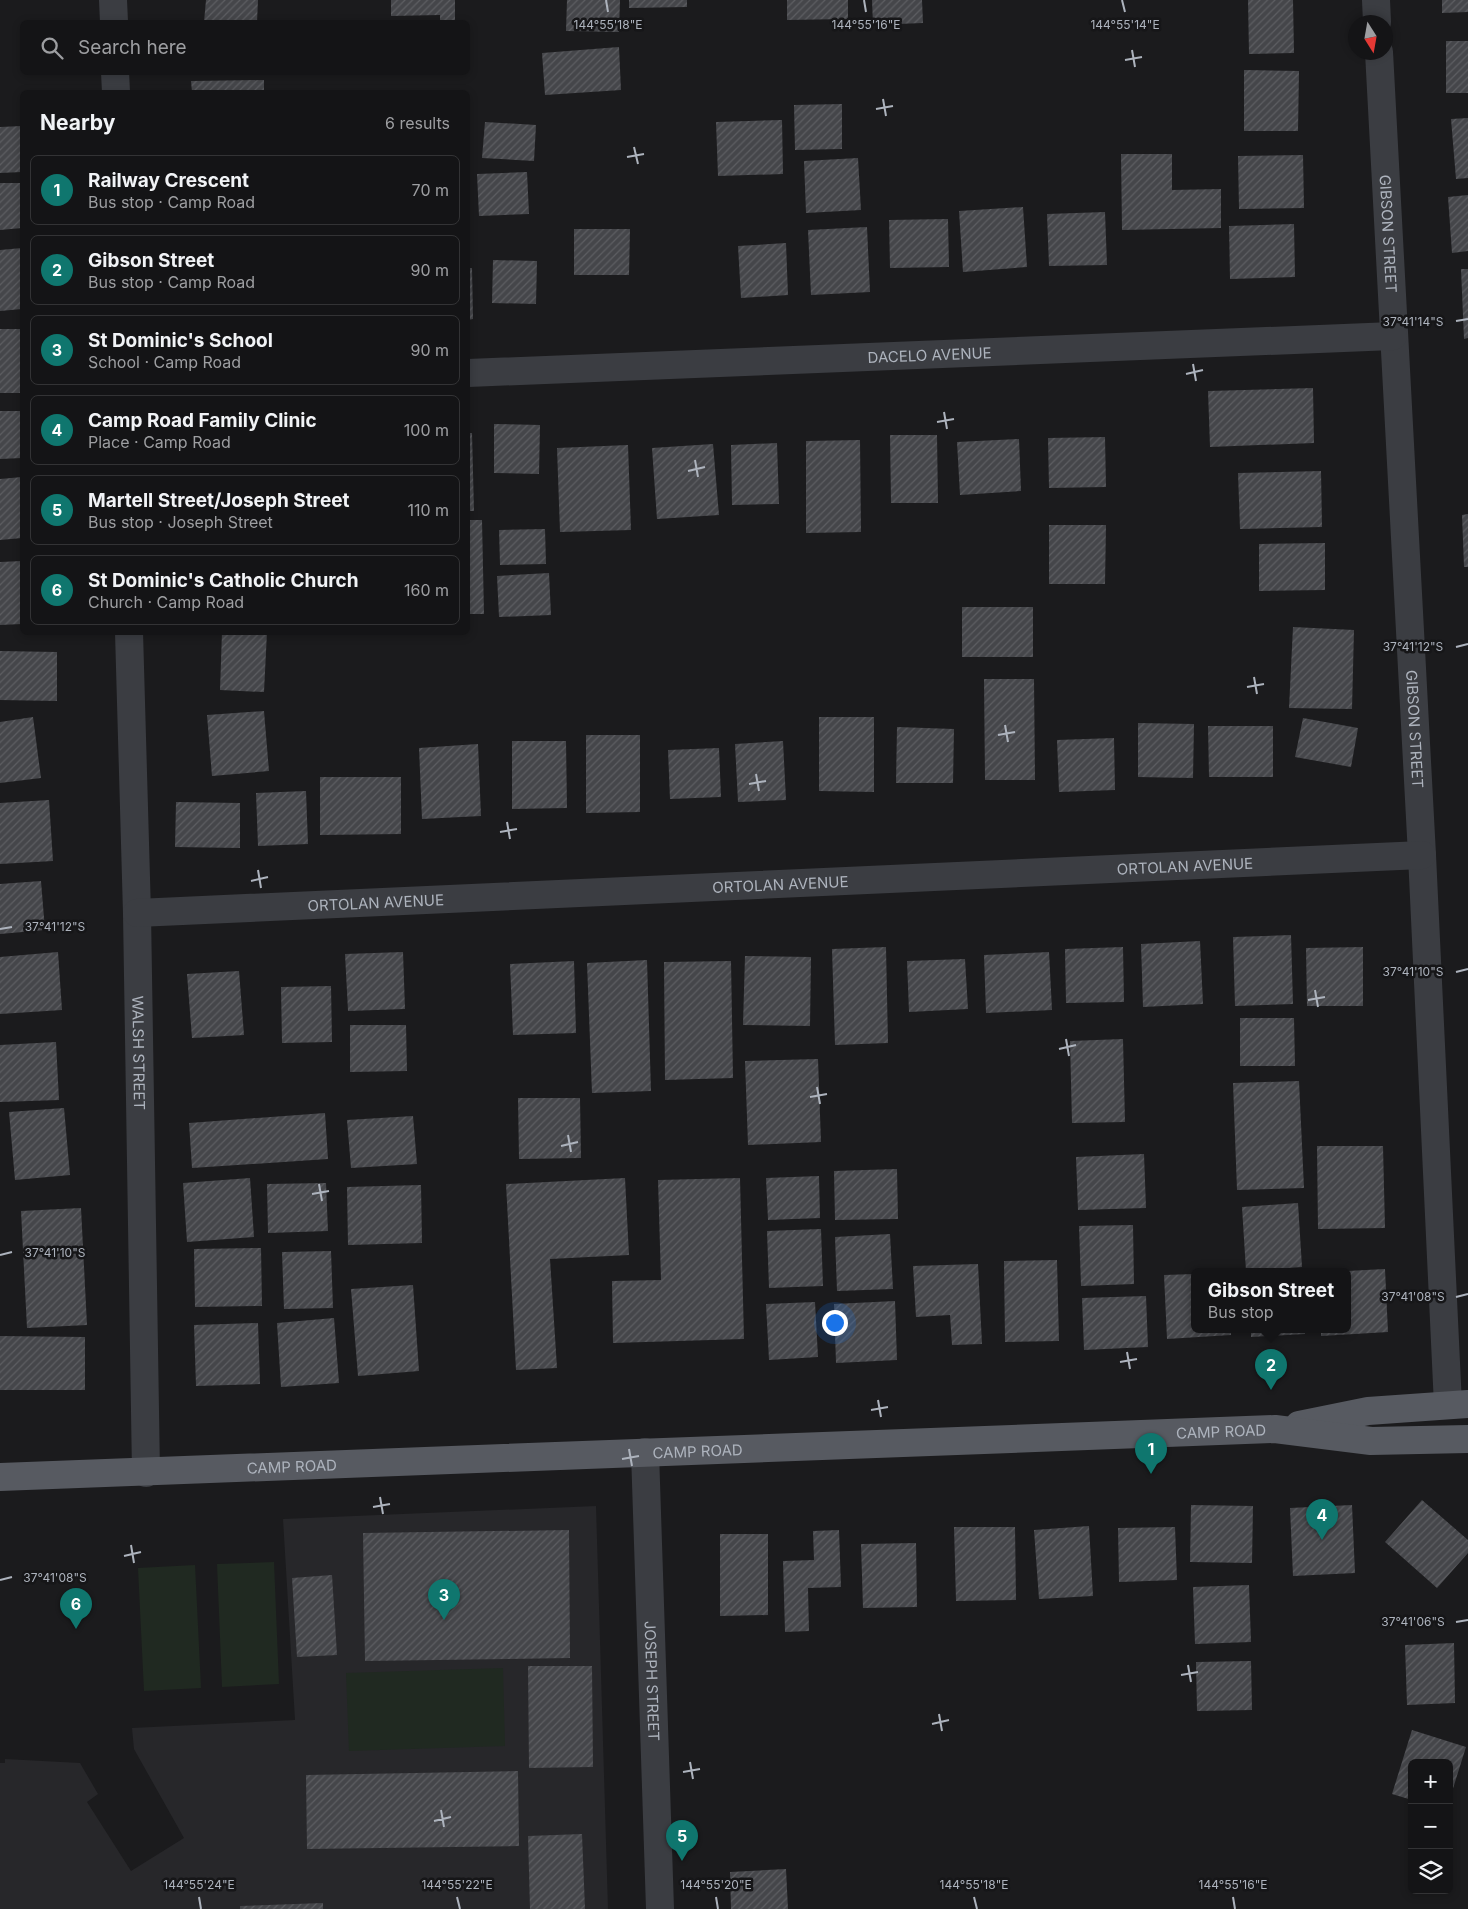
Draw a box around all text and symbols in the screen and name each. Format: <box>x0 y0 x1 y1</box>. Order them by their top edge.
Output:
north arrow <box>1348 15 1393 60</box>
text: 144°55'18"E <box>574 17 642 32</box>
text: 144°55'16"E <box>832 17 900 32</box>
text: 144°55'14"E <box>1090 17 1160 32</box>
search box <box>20 20 470 75</box>
icon: search <box>38 34 66 62</box>
text: Search here <box>78 36 187 59</box>
text: Nearby <box>40 110 115 135</box>
text: 6 results <box>385 113 450 133</box>
text: Railway Crescent <box>88 169 249 192</box>
street label: GIBSON STREET <box>1376 174 1401 293</box>
text: 1 <box>54 180 60 200</box>
text: 70 m <box>412 180 449 200</box>
text: Bus stop · Camp Road <box>88 192 255 212</box>
text: Gibson Street <box>88 249 214 272</box>
text: 2 <box>52 260 62 280</box>
text: 90 m <box>410 260 449 280</box>
text: Bus stop · Camp Road <box>88 272 255 292</box>
text: 37°41'14"S <box>1382 314 1444 329</box>
text: St Dominic's School <box>88 329 273 352</box>
text: 3 <box>52 340 62 360</box>
text: 90 m <box>410 340 449 360</box>
street label: DACELO AVENUE <box>867 343 992 367</box>
text: School · Camp Road <box>88 352 241 372</box>
text: Camp Road Family Clinic <box>88 409 317 432</box>
text: 4 <box>52 420 62 440</box>
text: 100 m <box>404 420 449 440</box>
text: Place · Camp Road <box>88 432 231 452</box>
text: Martell Street/Joseph Street <box>88 489 349 512</box>
text: 5 <box>52 500 62 520</box>
text: 110 m <box>407 500 449 520</box>
text: Bus stop · Joseph Street <box>88 512 273 532</box>
text: St Dominic's Catholic Church <box>88 569 359 592</box>
text: 6 <box>52 580 62 600</box>
text: 160 m <box>404 580 449 600</box>
text: Church · Camp Road <box>88 592 244 612</box>
text: 37°41'12"S <box>1383 639 1444 654</box>
street label: GIBSON STREET <box>1403 669 1428 789</box>
street label: ORTOLAN AVENUE <box>1116 853 1254 878</box>
street label: ORTOLAN AVENUE <box>712 871 849 897</box>
street label: ORTOLAN AVENUE <box>307 890 444 915</box>
text: 37°41'12"S <box>25 919 86 934</box>
text: 37°41'10"S <box>1383 964 1444 979</box>
street label: WALSH STREET <box>129 995 150 1110</box>
text: 37°41'10"S <box>25 1245 86 1260</box>
popup <box>1191 1268 1351 1333</box>
text: Gibson Street <box>1208 1279 1334 1302</box>
text: 37°41'08"S <box>1381 1289 1445 1304</box>
text: Bus stop <box>1208 1302 1274 1322</box>
your location <box>822 1310 848 1336</box>
pin: 2 <box>1255 1349 1287 1390</box>
street label: CAMP ROAD <box>1176 1420 1267 1442</box>
pin: 1 <box>1135 1433 1167 1474</box>
street label: CAMP ROAD <box>652 1440 743 1462</box>
street label: CAMP ROAD <box>246 1455 337 1477</box>
pin: 4 <box>1306 1499 1338 1540</box>
text: 37°41'08"S <box>23 1570 87 1585</box>
pin: 3 <box>428 1579 460 1620</box>
pin: 6 <box>60 1588 92 1629</box>
text: 37°41'06"S <box>1381 1614 1445 1629</box>
street label: JOSEPH STREET <box>641 1620 664 1741</box>
map controls <box>1408 1759 1453 1894</box>
button: + <box>1408 1759 1453 1804</box>
button: − <box>1408 1804 1453 1849</box>
pin: 5 <box>666 1820 698 1861</box>
button: layers <box>1408 1849 1453 1894</box>
text: 144°55'24"E <box>163 1877 235 1892</box>
text: 144°55'22"E <box>421 1877 493 1892</box>
text: 144°55'20"E <box>680 1877 752 1892</box>
text: 144°55'18"E <box>940 1877 1008 1892</box>
text: 144°55'16"E <box>1199 1877 1267 1892</box>

